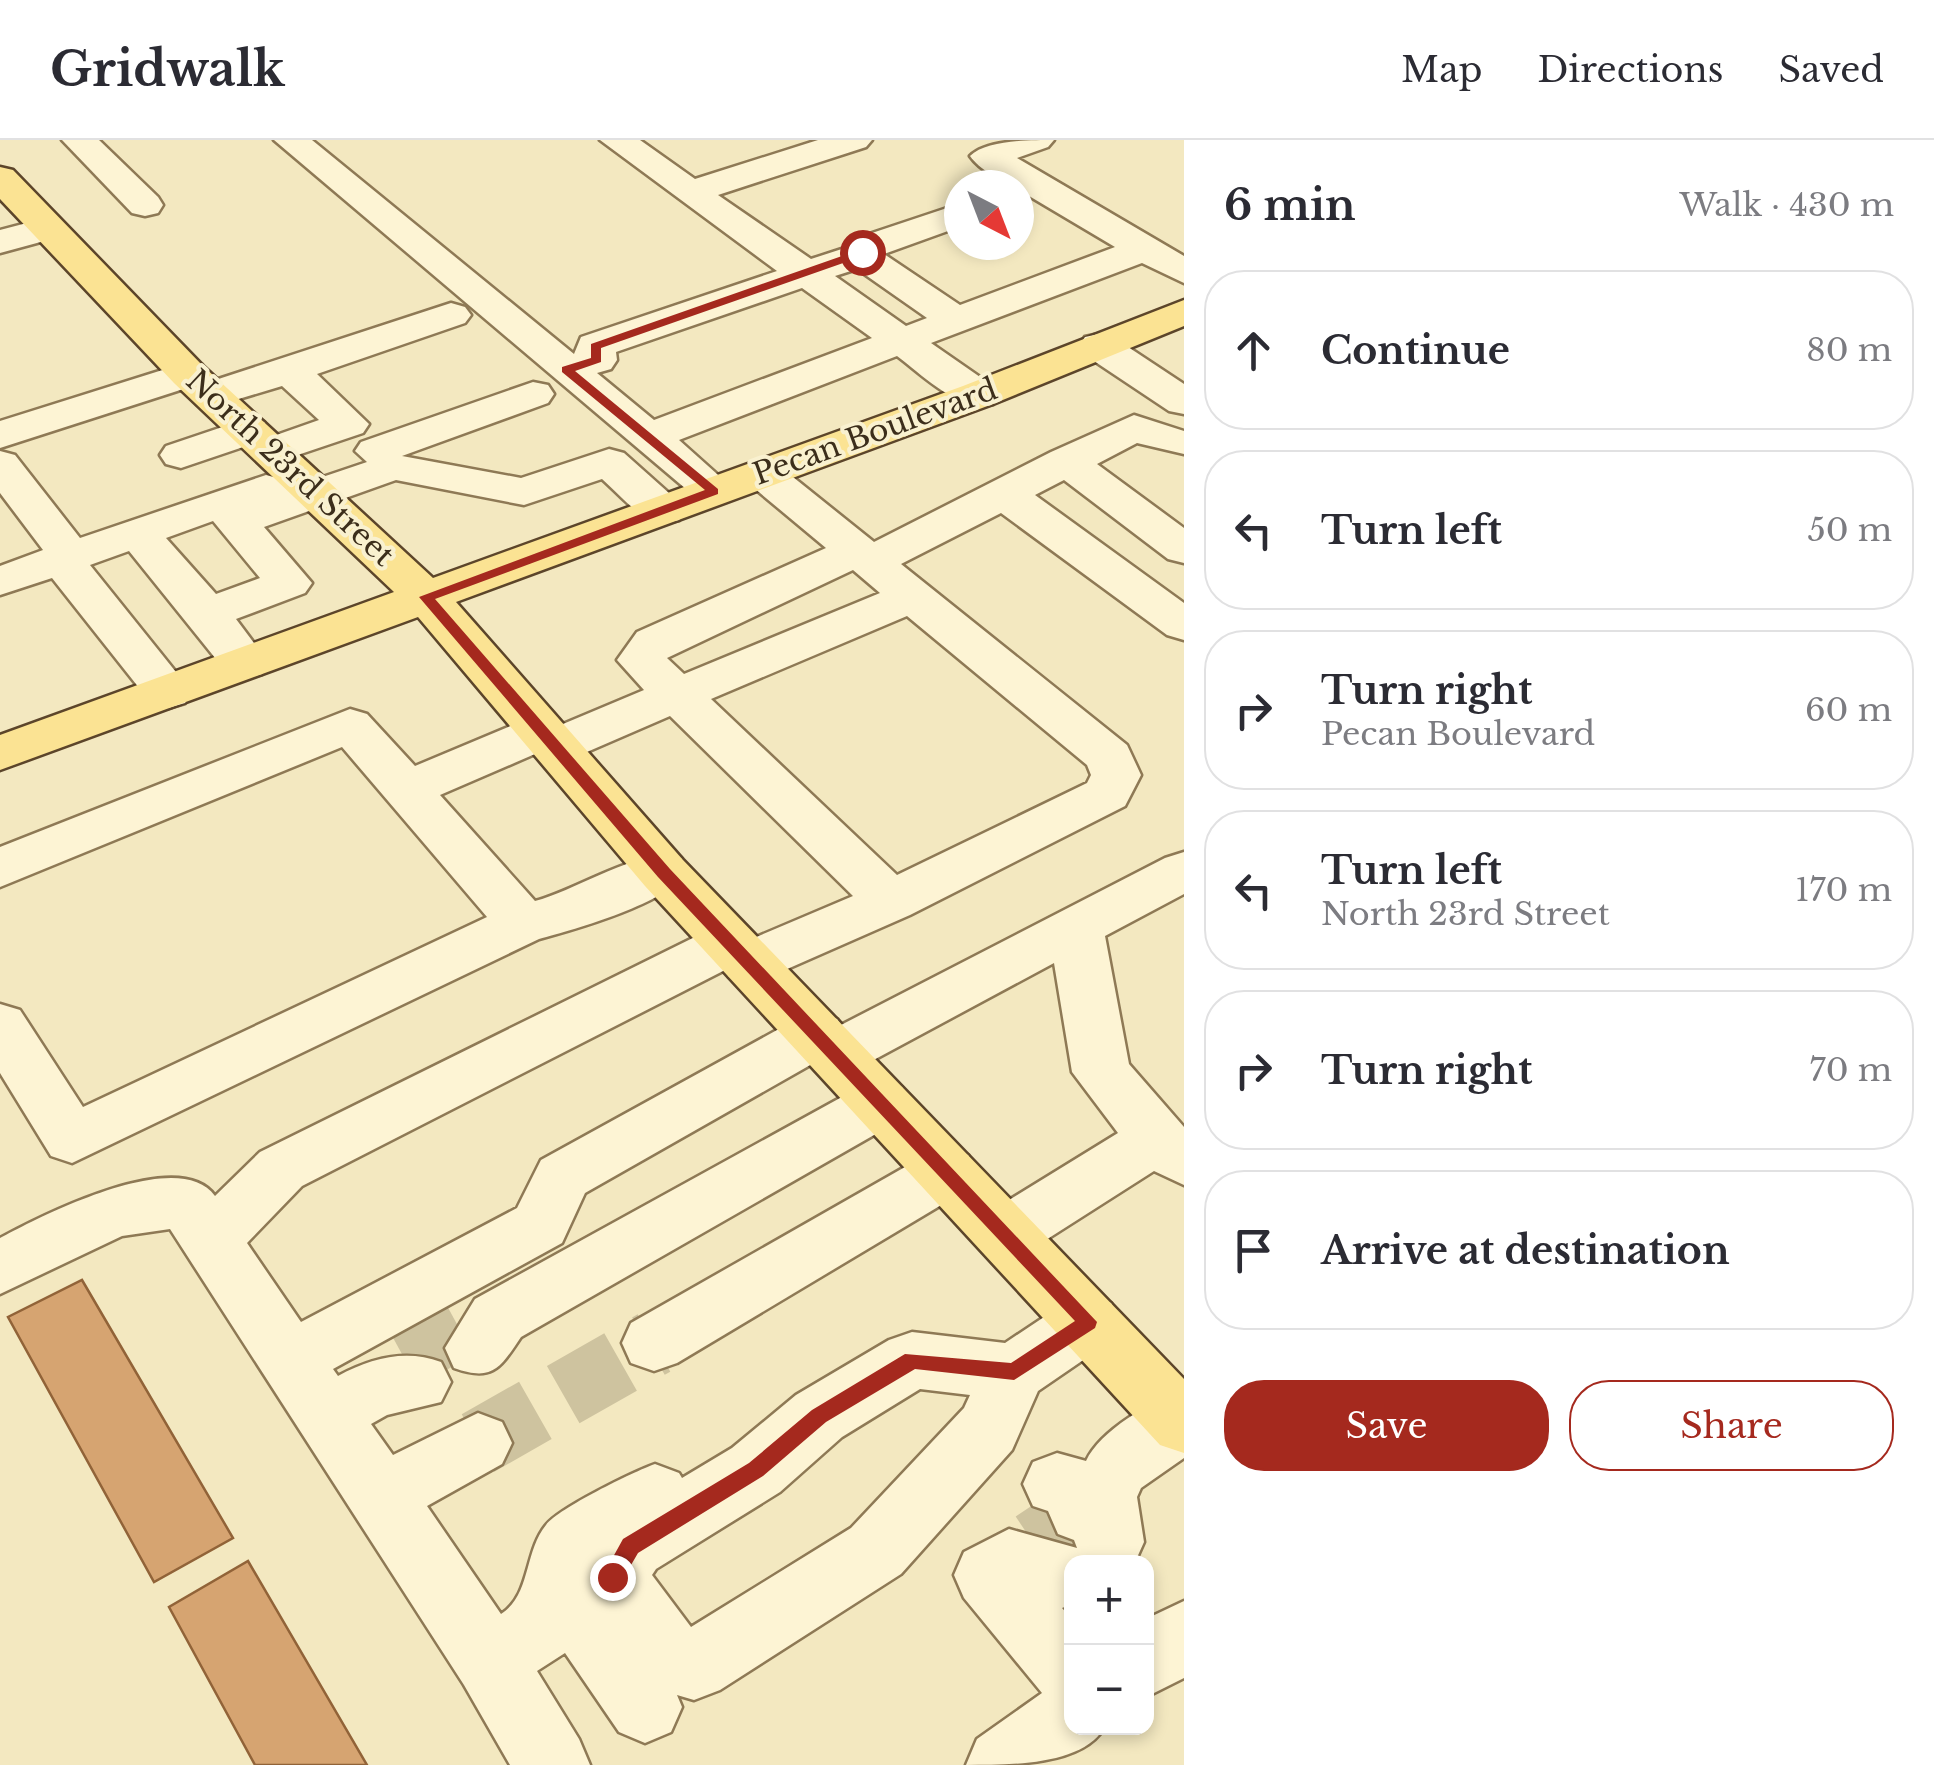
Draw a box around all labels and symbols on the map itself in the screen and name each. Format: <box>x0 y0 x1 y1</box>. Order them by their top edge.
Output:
north arrow <box>944 170 1034 260</box>
route start <box>840 230 886 276</box>
street label: North 23rd Street <box>179 362 402 574</box>
street label: Pecan Boulevard <box>748 370 1002 493</box>
route end <box>590 1555 636 1601</box>

